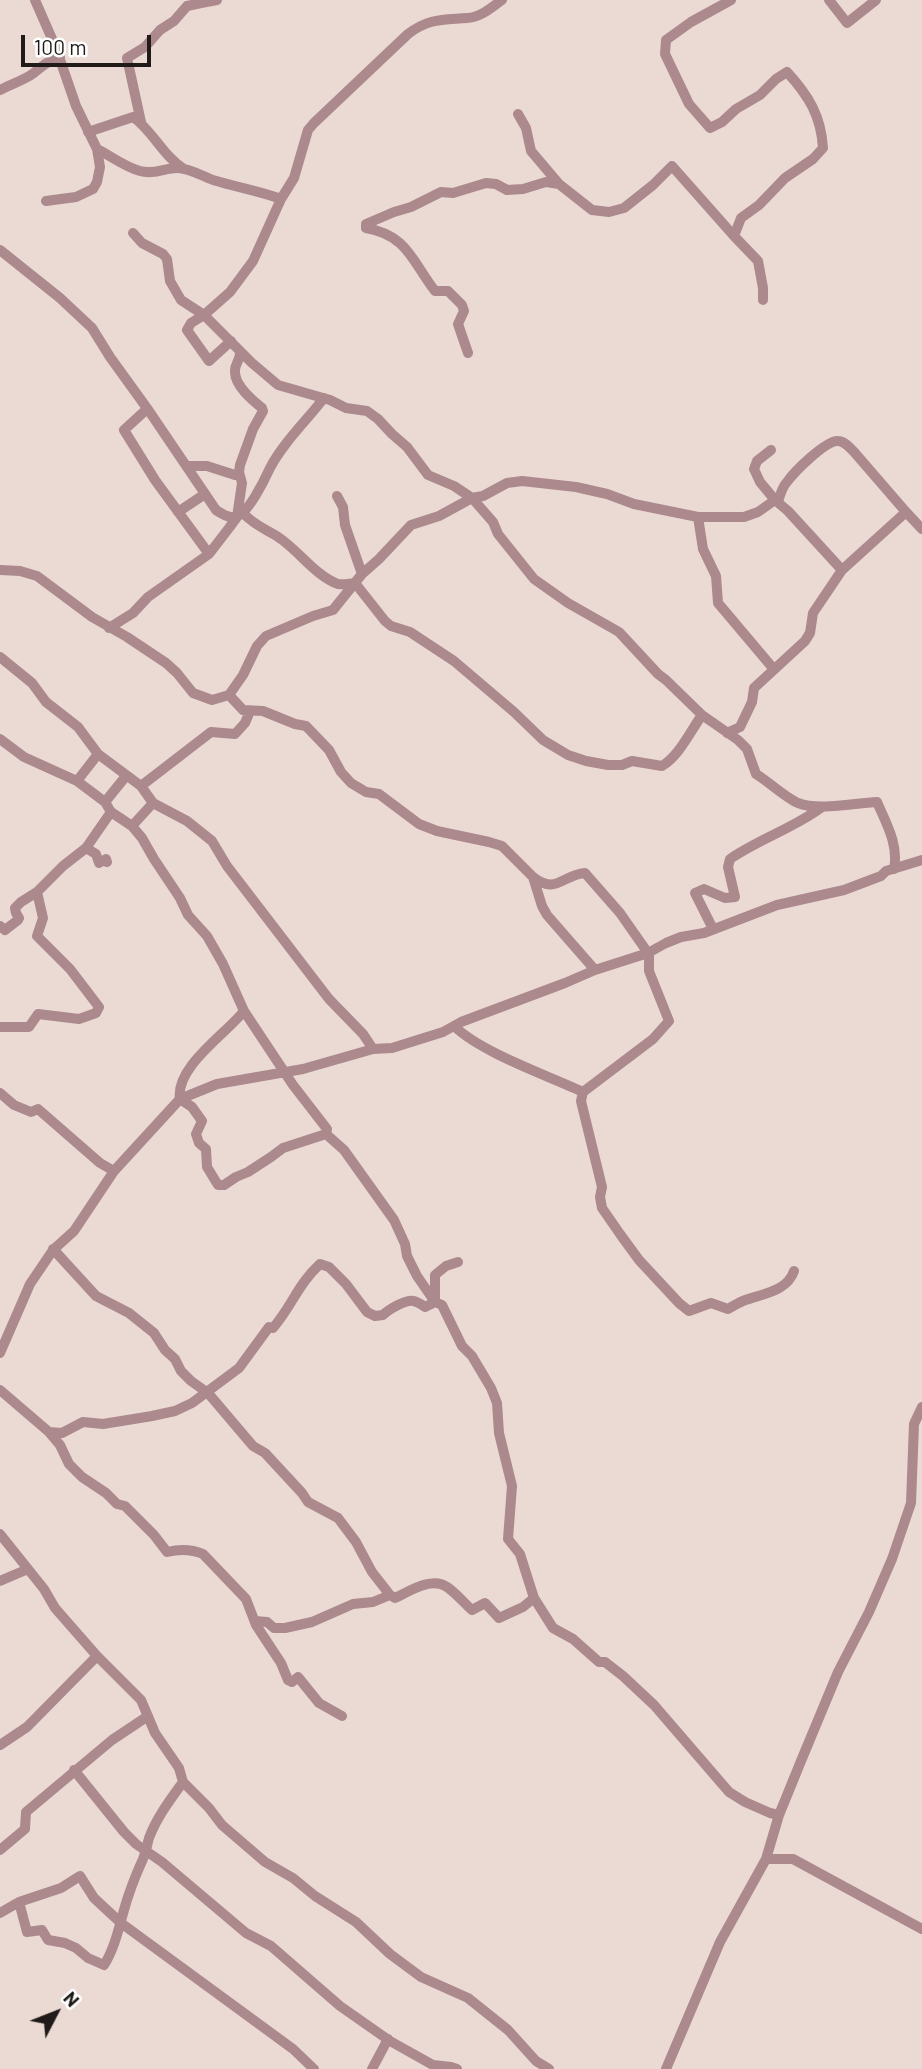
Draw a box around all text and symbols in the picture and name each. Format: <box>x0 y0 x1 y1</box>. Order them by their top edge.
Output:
scale bar <box>24 21 154 65</box>
text: 100 m <box>34 34 87 59</box>
north arrow <box>21 1978 91 2048</box>
text: N <box>59 1986 85 2011</box>

